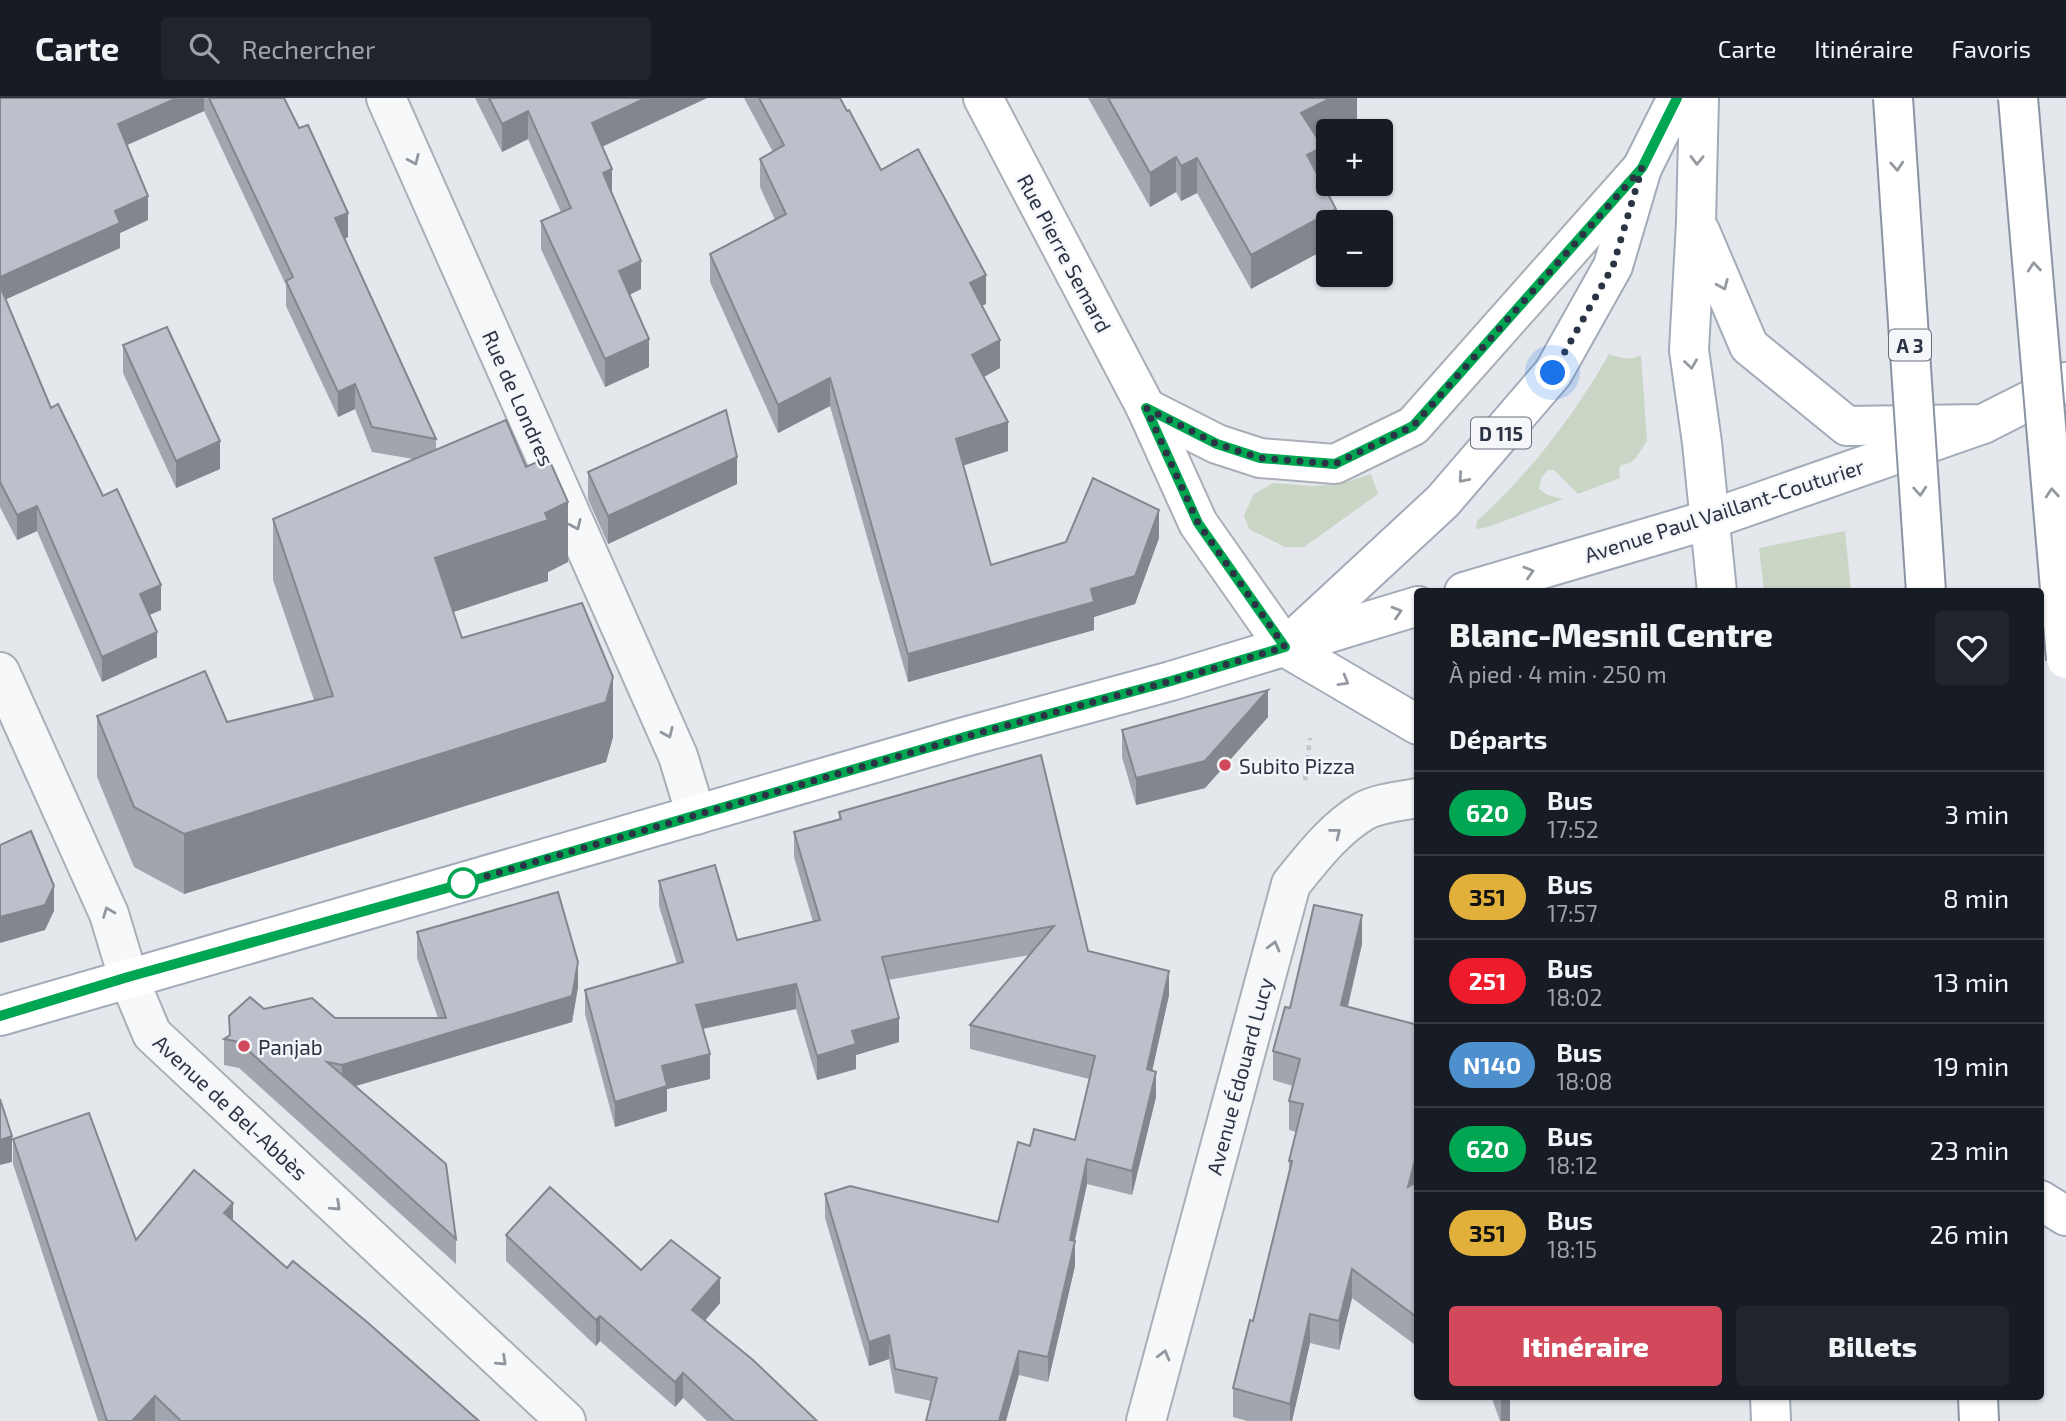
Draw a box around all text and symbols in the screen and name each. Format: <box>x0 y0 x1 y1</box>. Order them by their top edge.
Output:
search box <box>161 17 651 80</box>
text: Carte <box>35 28 119 68</box>
icon: search <box>185 29 223 67</box>
text: Rechercher <box>241 33 375 64</box>
text: Carte <box>1718 34 1776 63</box>
text: Itinéraire <box>1814 34 1913 63</box>
text: Favoris <box>1951 34 2031 63</box>
map controls <box>1316 119 1393 287</box>
button: + <box>1316 119 1393 196</box>
one-way arrow <box>406 153 420 166</box>
one-way arrow <box>1690 155 1705 166</box>
one-way arrow <box>1890 161 1905 172</box>
street label: Rue Pierre Semard <box>1013 170 1117 336</box>
button: − <box>1316 210 1393 287</box>
one-way arrow <box>2027 261 2042 272</box>
one-way arrow <box>1715 278 1729 290</box>
street label: Rue de Londres <box>478 326 560 470</box>
road number: A 3 <box>1889 330 1931 360</box>
your location <box>1535 355 1570 390</box>
one-way arrow <box>1683 358 1698 369</box>
road number: D 115 <box>1471 418 1531 448</box>
street label: Avenue Paul Vaillant-Couturier <box>1581 453 1867 567</box>
one-way arrow <box>1459 469 1471 482</box>
one-way arrow <box>1912 486 1927 497</box>
one-way arrow <box>2045 488 2060 499</box>
one-way arrow <box>568 518 582 530</box>
one-way arrow <box>1523 566 1535 581</box>
one-way arrow <box>1390 606 1403 620</box>
button: heart <box>1935 611 2009 685</box>
text: Blanc-Mesnil Centre <box>1449 614 1773 654</box>
text: À pied · 4 min · 250 m <box>1449 660 1667 688</box>
one-way arrow <box>1337 673 1350 686</box>
text: Départs <box>1449 723 1547 754</box>
one-way arrow <box>660 726 674 738</box>
place label: Subito Pizza <box>1239 753 1355 778</box>
marker: Subito Pizza <box>1217 757 1233 773</box>
text: Bus <box>1547 784 1593 815</box>
text: 620 <box>1466 798 1509 827</box>
text: 3 min <box>1944 798 2009 829</box>
text: 17:52 <box>1547 815 1599 843</box>
one-way arrow <box>1328 829 1340 842</box>
unlabelled marker <box>448 868 478 898</box>
text: Bus <box>1547 868 1593 899</box>
text: 351 <box>1469 882 1506 911</box>
text: 8 min <box>1943 882 2009 913</box>
text: 17:57 <box>1547 899 1597 927</box>
one-way arrow <box>102 907 116 919</box>
one-way arrow <box>1266 940 1280 952</box>
text: Bus <box>1547 952 1593 983</box>
text: 251 <box>1469 966 1506 995</box>
text: 13 min <box>1934 966 2009 997</box>
street label: Avenue Édouard Lucy <box>1201 975 1277 1177</box>
text: 18:02 <box>1547 983 1602 1011</box>
street label: Avenue de Bel-Abbès <box>149 1029 313 1185</box>
place label: Panjab <box>258 1034 323 1060</box>
text: Bus <box>1556 1036 1602 1067</box>
marker: Panjab <box>236 1038 252 1054</box>
text: N140 <box>1463 1050 1521 1079</box>
text: 19 min <box>1934 1050 2009 1081</box>
text: 18:08 <box>1556 1067 1613 1095</box>
text: Bus <box>1547 1120 1593 1151</box>
text: 620 <box>1466 1134 1509 1163</box>
text: 23 min <box>1930 1134 2009 1165</box>
text: 18:12 <box>1547 1151 1598 1179</box>
one-way arrow <box>328 1198 341 1210</box>
text: Bus <box>1547 1204 1593 1235</box>
text: 351 <box>1469 1218 1506 1247</box>
text: 26 min <box>1929 1218 2009 1249</box>
text: 18:15 <box>1547 1235 1597 1263</box>
button: Itinéraire <box>1449 1306 1722 1386</box>
button: Billets <box>1736 1306 2009 1386</box>
one-way arrow <box>1156 1349 1170 1361</box>
one-way arrow <box>494 1353 507 1366</box>

